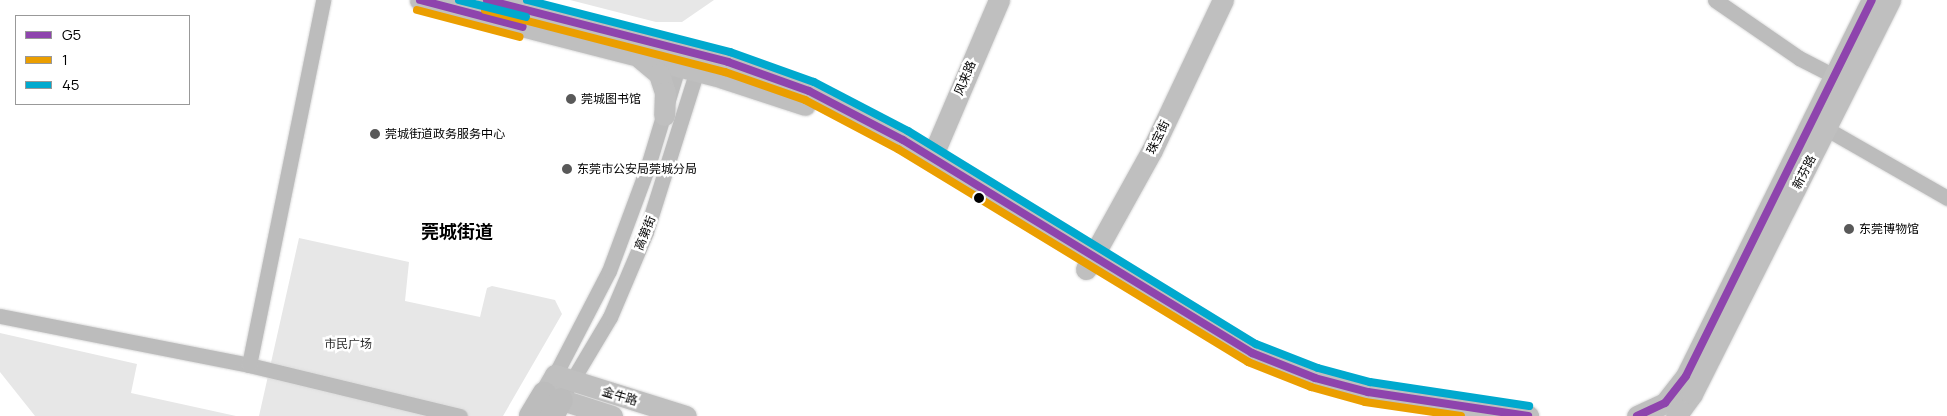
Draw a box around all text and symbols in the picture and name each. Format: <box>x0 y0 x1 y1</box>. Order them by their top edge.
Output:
legend <box>15 15 190 105</box>
text: G5 <box>62 24 81 45</box>
text: 1 <box>62 49 68 70</box>
street label: 风来路 <box>951 59 979 97</box>
text: 45 <box>62 74 80 95</box>
place label: 莞城图书馆 <box>581 92 641 106</box>
marker: 莞城图书馆 <box>565 93 577 105</box>
street label: 珠宝街 <box>1144 118 1172 156</box>
place label: 莞城街道政务服务中心 <box>385 127 505 141</box>
marker: 莞城街道政务服务中心 <box>369 128 381 140</box>
street label: 新芬路 <box>1789 153 1819 191</box>
place label: 东莞市公安局莞城分局 <box>577 162 697 176</box>
marker: 东莞市公安局莞城分局 <box>561 163 573 175</box>
unlabelled marker <box>974 193 984 203</box>
street label: 高第街 <box>632 214 658 252</box>
district label: 莞城街道 <box>421 220 493 242</box>
place label: 东莞博物馆 <box>1859 222 1919 236</box>
marker: 东莞博物馆 <box>1843 223 1855 235</box>
park label: 市民广场 <box>324 337 372 351</box>
street label: 金牛路 <box>601 384 639 408</box>

